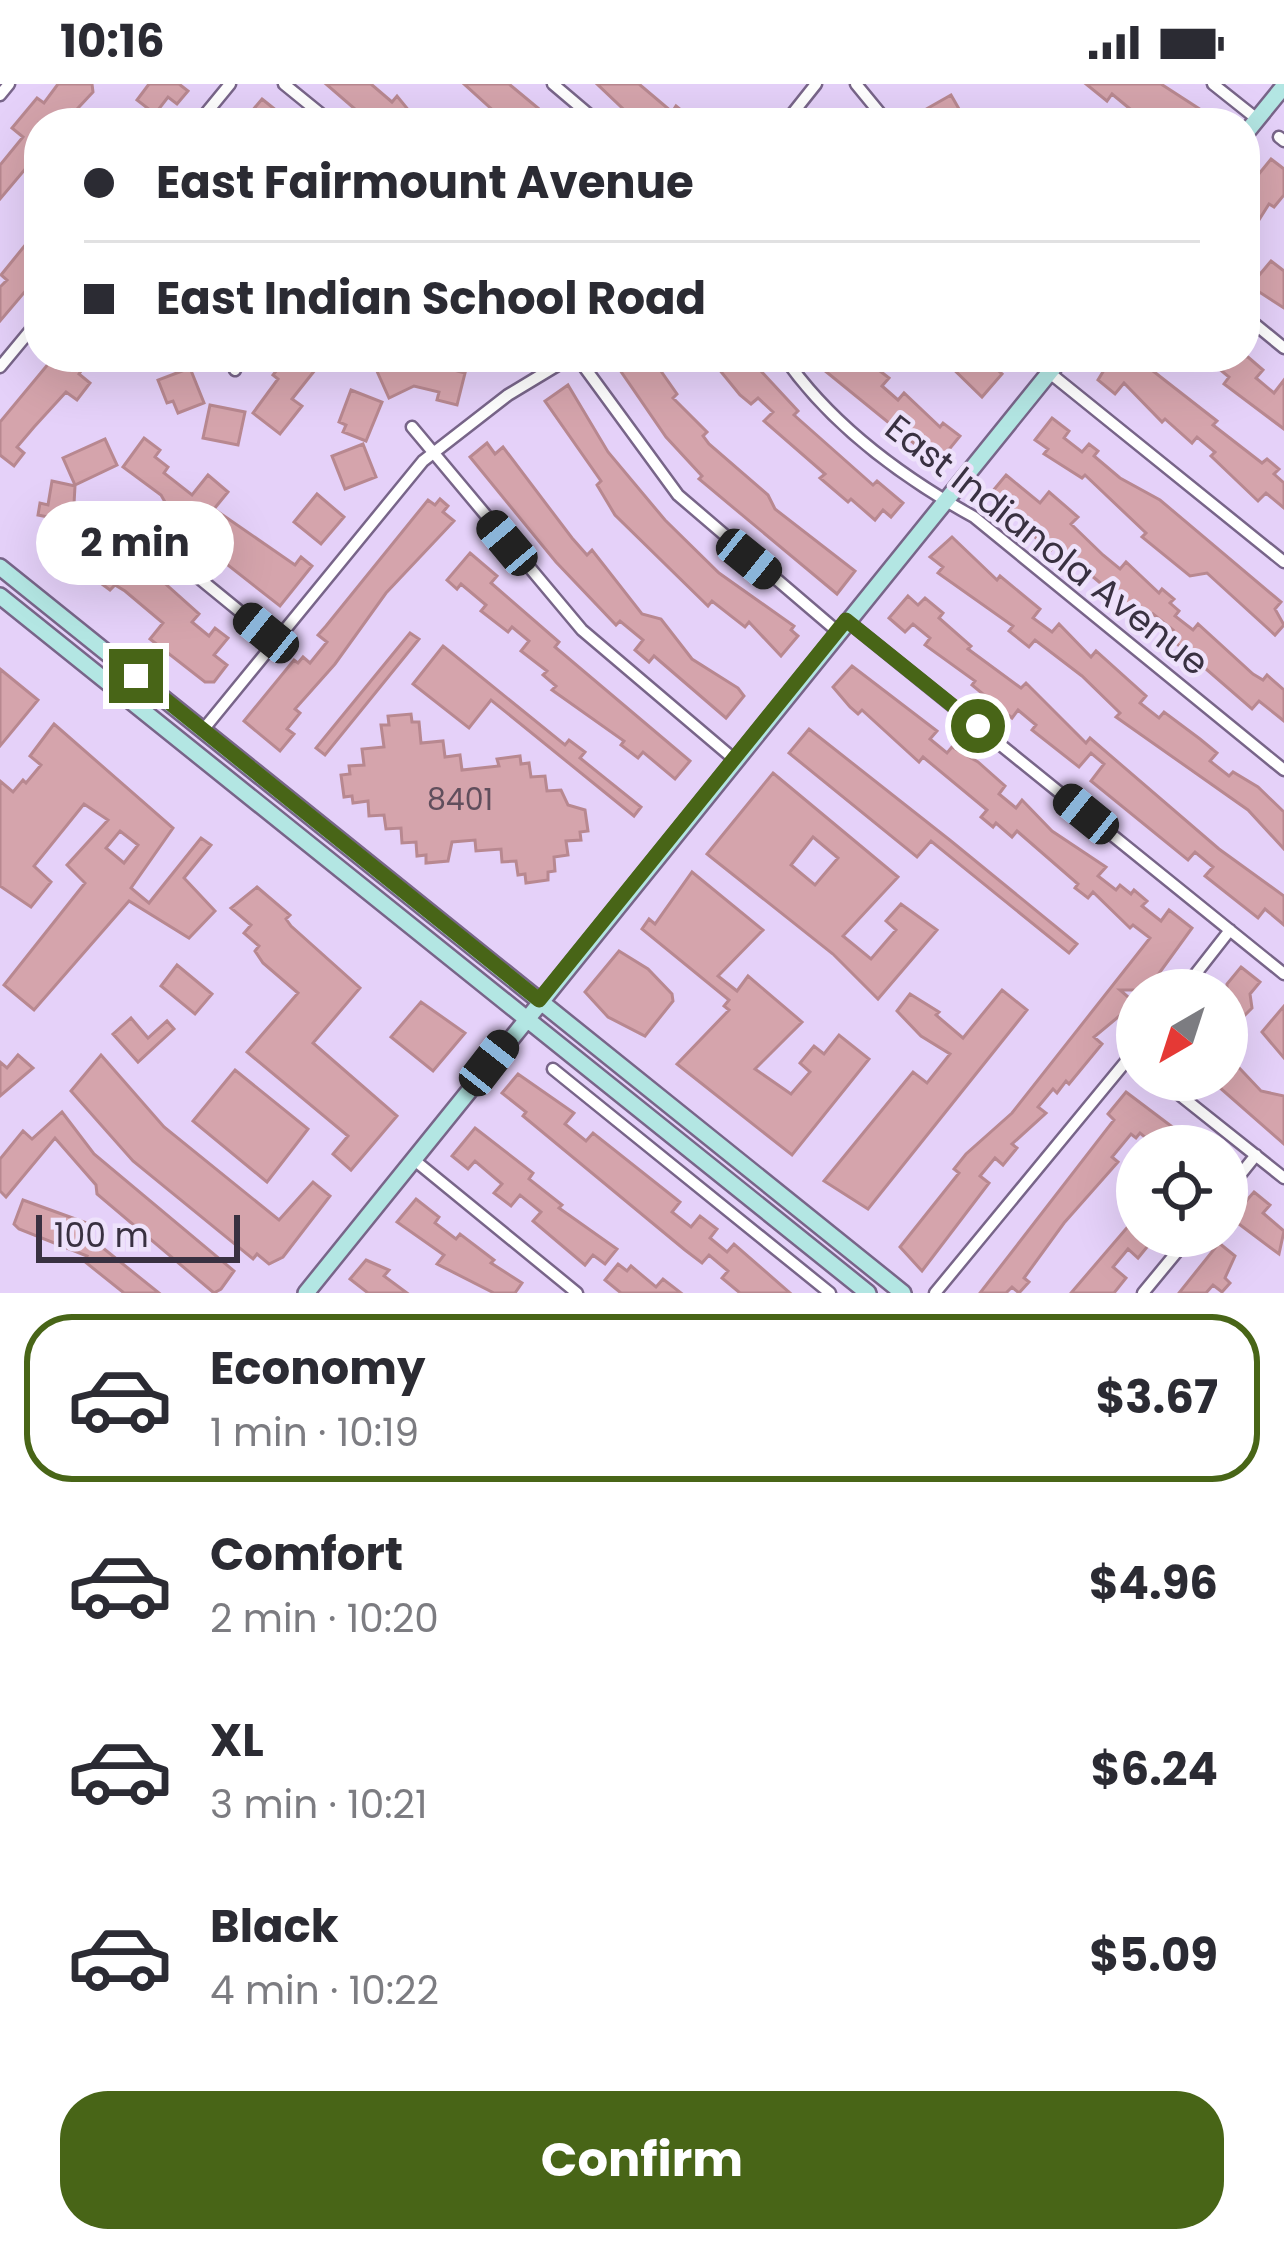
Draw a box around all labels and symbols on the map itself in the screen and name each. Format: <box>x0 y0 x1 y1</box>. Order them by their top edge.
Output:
street label: East Indianola Avenue <box>875 402 1219 688</box>
callout: 2 min <box>37 502 235 586</box>
car <box>470 504 544 582</box>
car <box>710 522 788 596</box>
car <box>227 596 305 670</box>
route end <box>109 649 163 703</box>
route start <box>951 699 1005 753</box>
car <box>1047 777 1125 851</box>
house number: 8401 <box>427 778 493 821</box>
north arrow <box>1116 969 1248 1101</box>
car <box>453 1024 525 1102</box>
scale bar <box>36 1209 240 1262</box>

